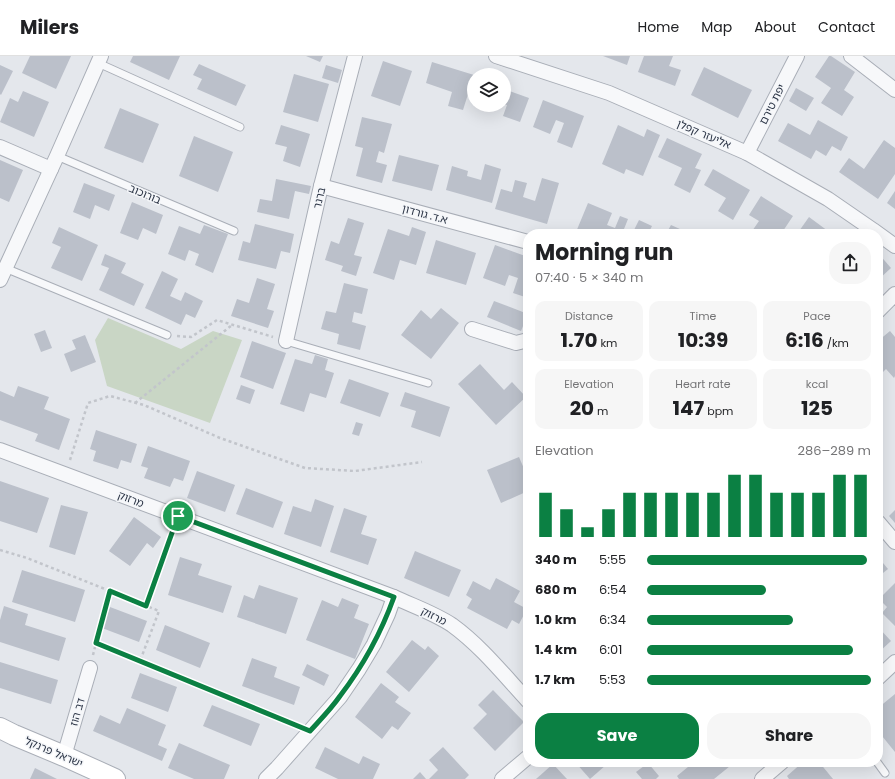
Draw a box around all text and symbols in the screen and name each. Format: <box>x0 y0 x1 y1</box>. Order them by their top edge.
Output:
text: Milers <box>20 14 79 41</box>
text: Home <box>637 17 679 37</box>
text: Map <box>701 17 732 37</box>
text: About <box>754 17 796 37</box>
text: Contact <box>818 17 875 37</box>
map controls <box>467 68 511 112</box>
button: layers <box>467 68 511 112</box>
street label: יפת טירם <box>755 81 789 127</box>
street label: אליעזר קפלן <box>674 115 734 153</box>
street label: בורוכוב <box>126 180 164 208</box>
street label: ברנר <box>309 186 329 210</box>
street label: א.ד. גורדון <box>401 200 450 228</box>
text: Morning run <box>535 237 673 268</box>
button: share <box>829 242 871 284</box>
text: 07:40 · 5 × 340 m <box>535 268 643 287</box>
text: Distance <box>565 308 613 324</box>
text: Time <box>690 308 716 324</box>
text: Pace <box>803 308 831 324</box>
text: 1.70 <box>561 326 597 354</box>
text: 10:39 <box>678 326 728 354</box>
text: 6:16 <box>785 326 824 354</box>
text: km <box>597 335 617 351</box>
text: /km <box>824 335 849 351</box>
text: Elevation <box>564 376 614 392</box>
text: Heart rate <box>675 376 731 392</box>
text: kcal <box>806 376 828 392</box>
text: 20 <box>570 394 594 422</box>
text: 147 <box>673 394 704 422</box>
text: 125 <box>801 394 833 422</box>
text: m <box>594 403 608 419</box>
text: bpm <box>704 403 733 419</box>
text: Elevation <box>535 441 594 460</box>
text: 286–289 m <box>798 441 871 460</box>
street label: מרזוק <box>116 487 146 511</box>
pin <box>161 499 195 533</box>
icon: arrive <box>167 505 189 527</box>
text: 340 m <box>535 550 577 569</box>
text: 5:55 <box>599 550 626 569</box>
text: 680 m <box>535 580 577 599</box>
text: 6:54 <box>599 580 626 599</box>
street label: מרזוק <box>418 603 450 629</box>
text: 1.0 km <box>535 610 577 629</box>
text: 6:34 <box>599 610 626 629</box>
text: 1.4 km <box>535 640 577 659</box>
text: 6:01 <box>599 640 622 659</box>
text: 1.7 km <box>535 670 575 689</box>
text: 5:53 <box>599 670 626 689</box>
street label: דב הוז <box>65 696 89 728</box>
button: Save <box>535 713 699 759</box>
button: Share <box>707 713 871 759</box>
street label: ישראל פרנקל <box>22 733 86 771</box>

